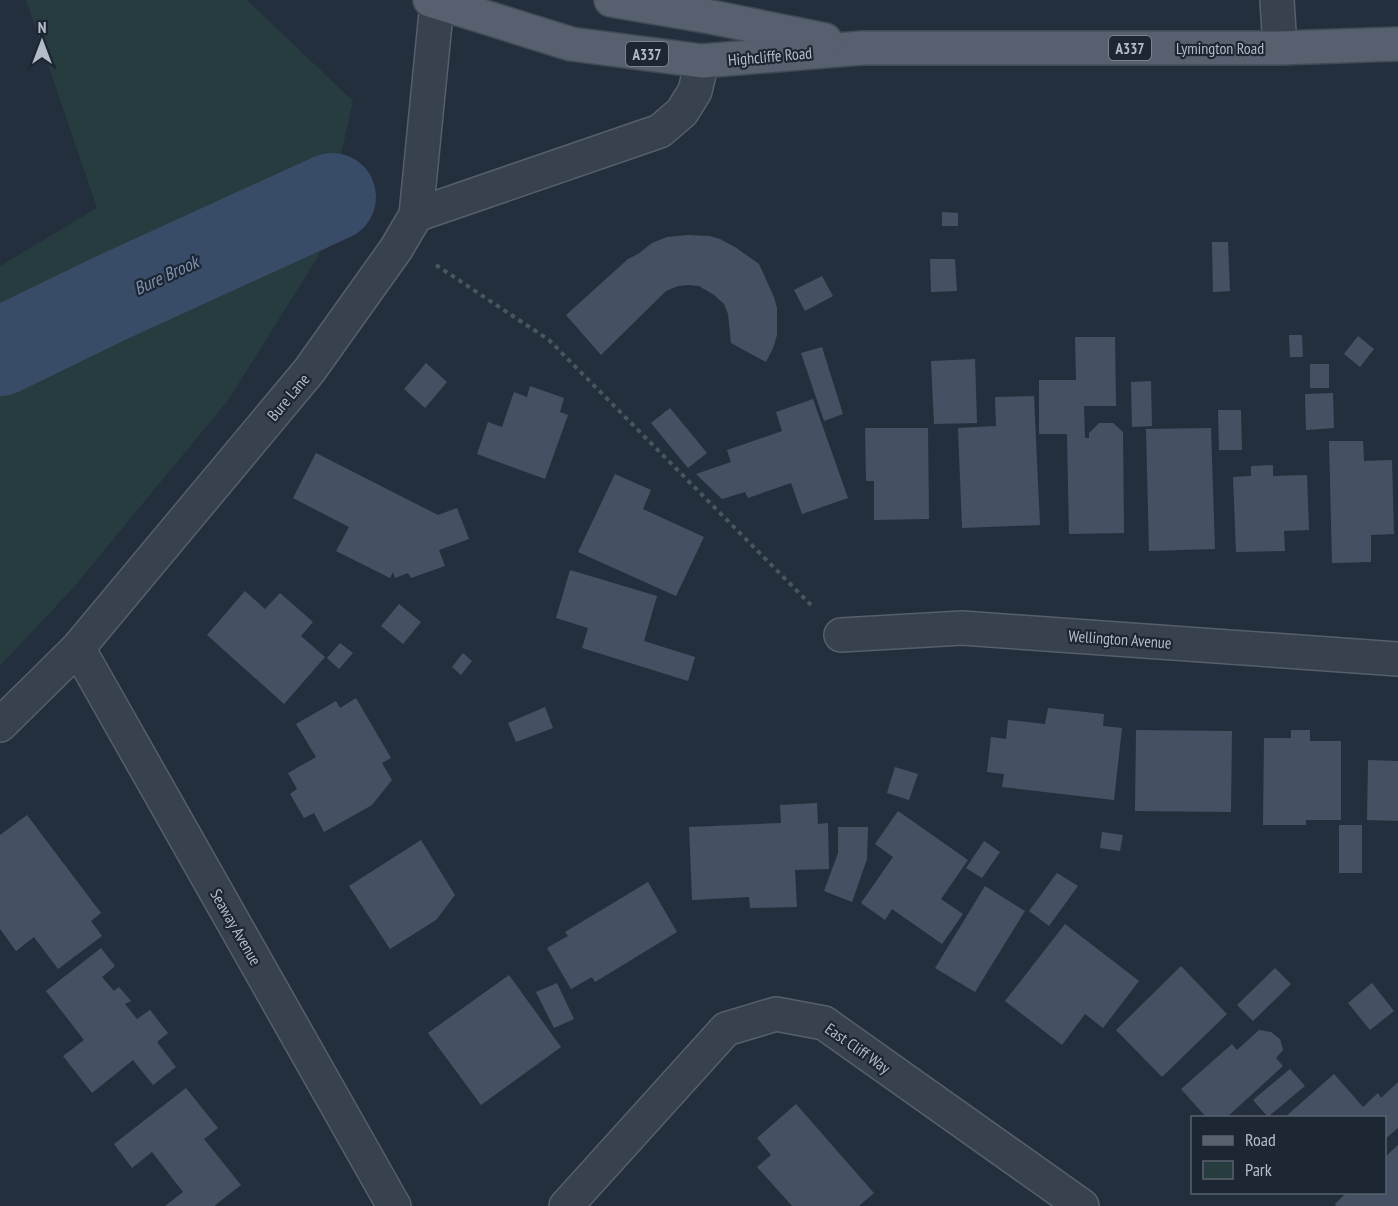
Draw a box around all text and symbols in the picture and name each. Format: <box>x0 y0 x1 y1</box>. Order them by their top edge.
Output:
north arrow <box>12 12 72 72</box>
text: N <box>38 17 46 37</box>
road number: A337 <box>1109 36 1151 60</box>
street label: Lymington Road <box>1176 38 1264 58</box>
road number: A337 <box>626 42 668 66</box>
street label: Highcliffe Road <box>727 42 813 70</box>
water label: Bure Brook <box>130 249 204 300</box>
street label: Bure Lane <box>263 369 313 425</box>
street label: Wellington Avenue <box>1068 625 1172 653</box>
street label: Seaway Avenue <box>206 885 266 969</box>
street label: East Cliff Way <box>822 1018 894 1078</box>
legend <box>1191 1116 1386 1194</box>
text: Road <box>1245 1128 1276 1151</box>
text: Park <box>1245 1158 1272 1181</box>

